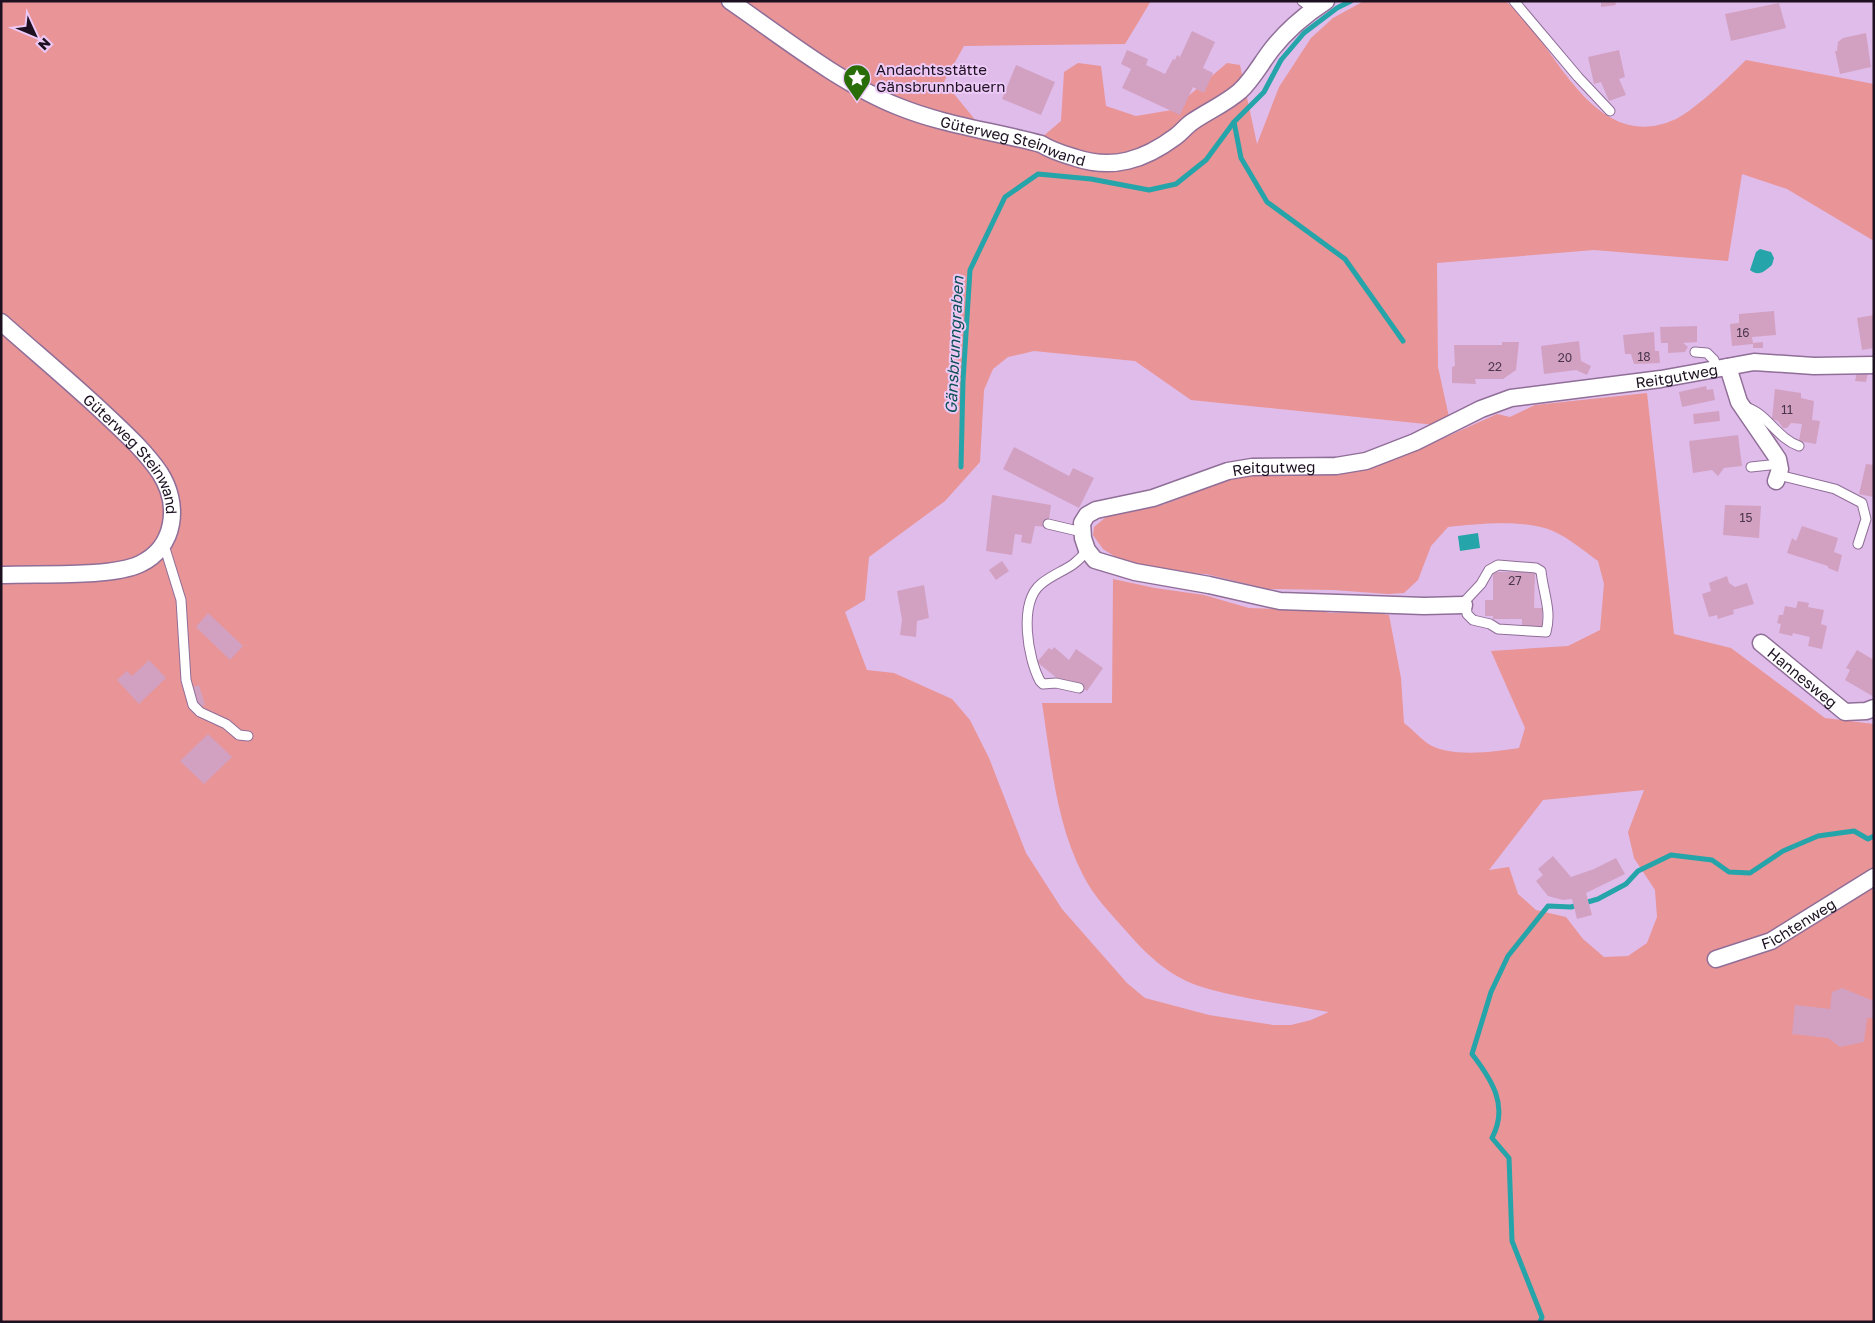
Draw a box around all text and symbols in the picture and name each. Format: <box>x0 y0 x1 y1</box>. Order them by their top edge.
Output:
north arrow <box>10 10 60 60</box>
text: N <box>35 35 55 54</box>
place label: Andachtsstätte Gänsbrunnbauern <box>876 60 1005 95</box>
place icon: Andachtsstätte Gänsbrunnbauern <box>842 63 872 102</box>
street label: Güterweg Steinwand <box>939 112 1088 169</box>
water label: Gänsbrunngraben <box>940 274 968 414</box>
house number: 16 <box>1736 325 1750 340</box>
house number: 18 <box>1637 349 1651 364</box>
house number: 20 <box>1558 350 1572 365</box>
house number: 22 <box>1488 359 1502 374</box>
street label: Reitgutweg <box>1634 360 1719 391</box>
street label: Güterweg Steinwand <box>80 390 181 515</box>
house number: 11 <box>1781 402 1793 417</box>
street label: Reitgutweg <box>1231 457 1315 479</box>
house number: 15 <box>1740 510 1752 525</box>
house number: 27 <box>1508 573 1522 588</box>
street label: Hannesweg <box>1764 643 1841 711</box>
street label: Fichtenweg <box>1759 894 1839 953</box>

